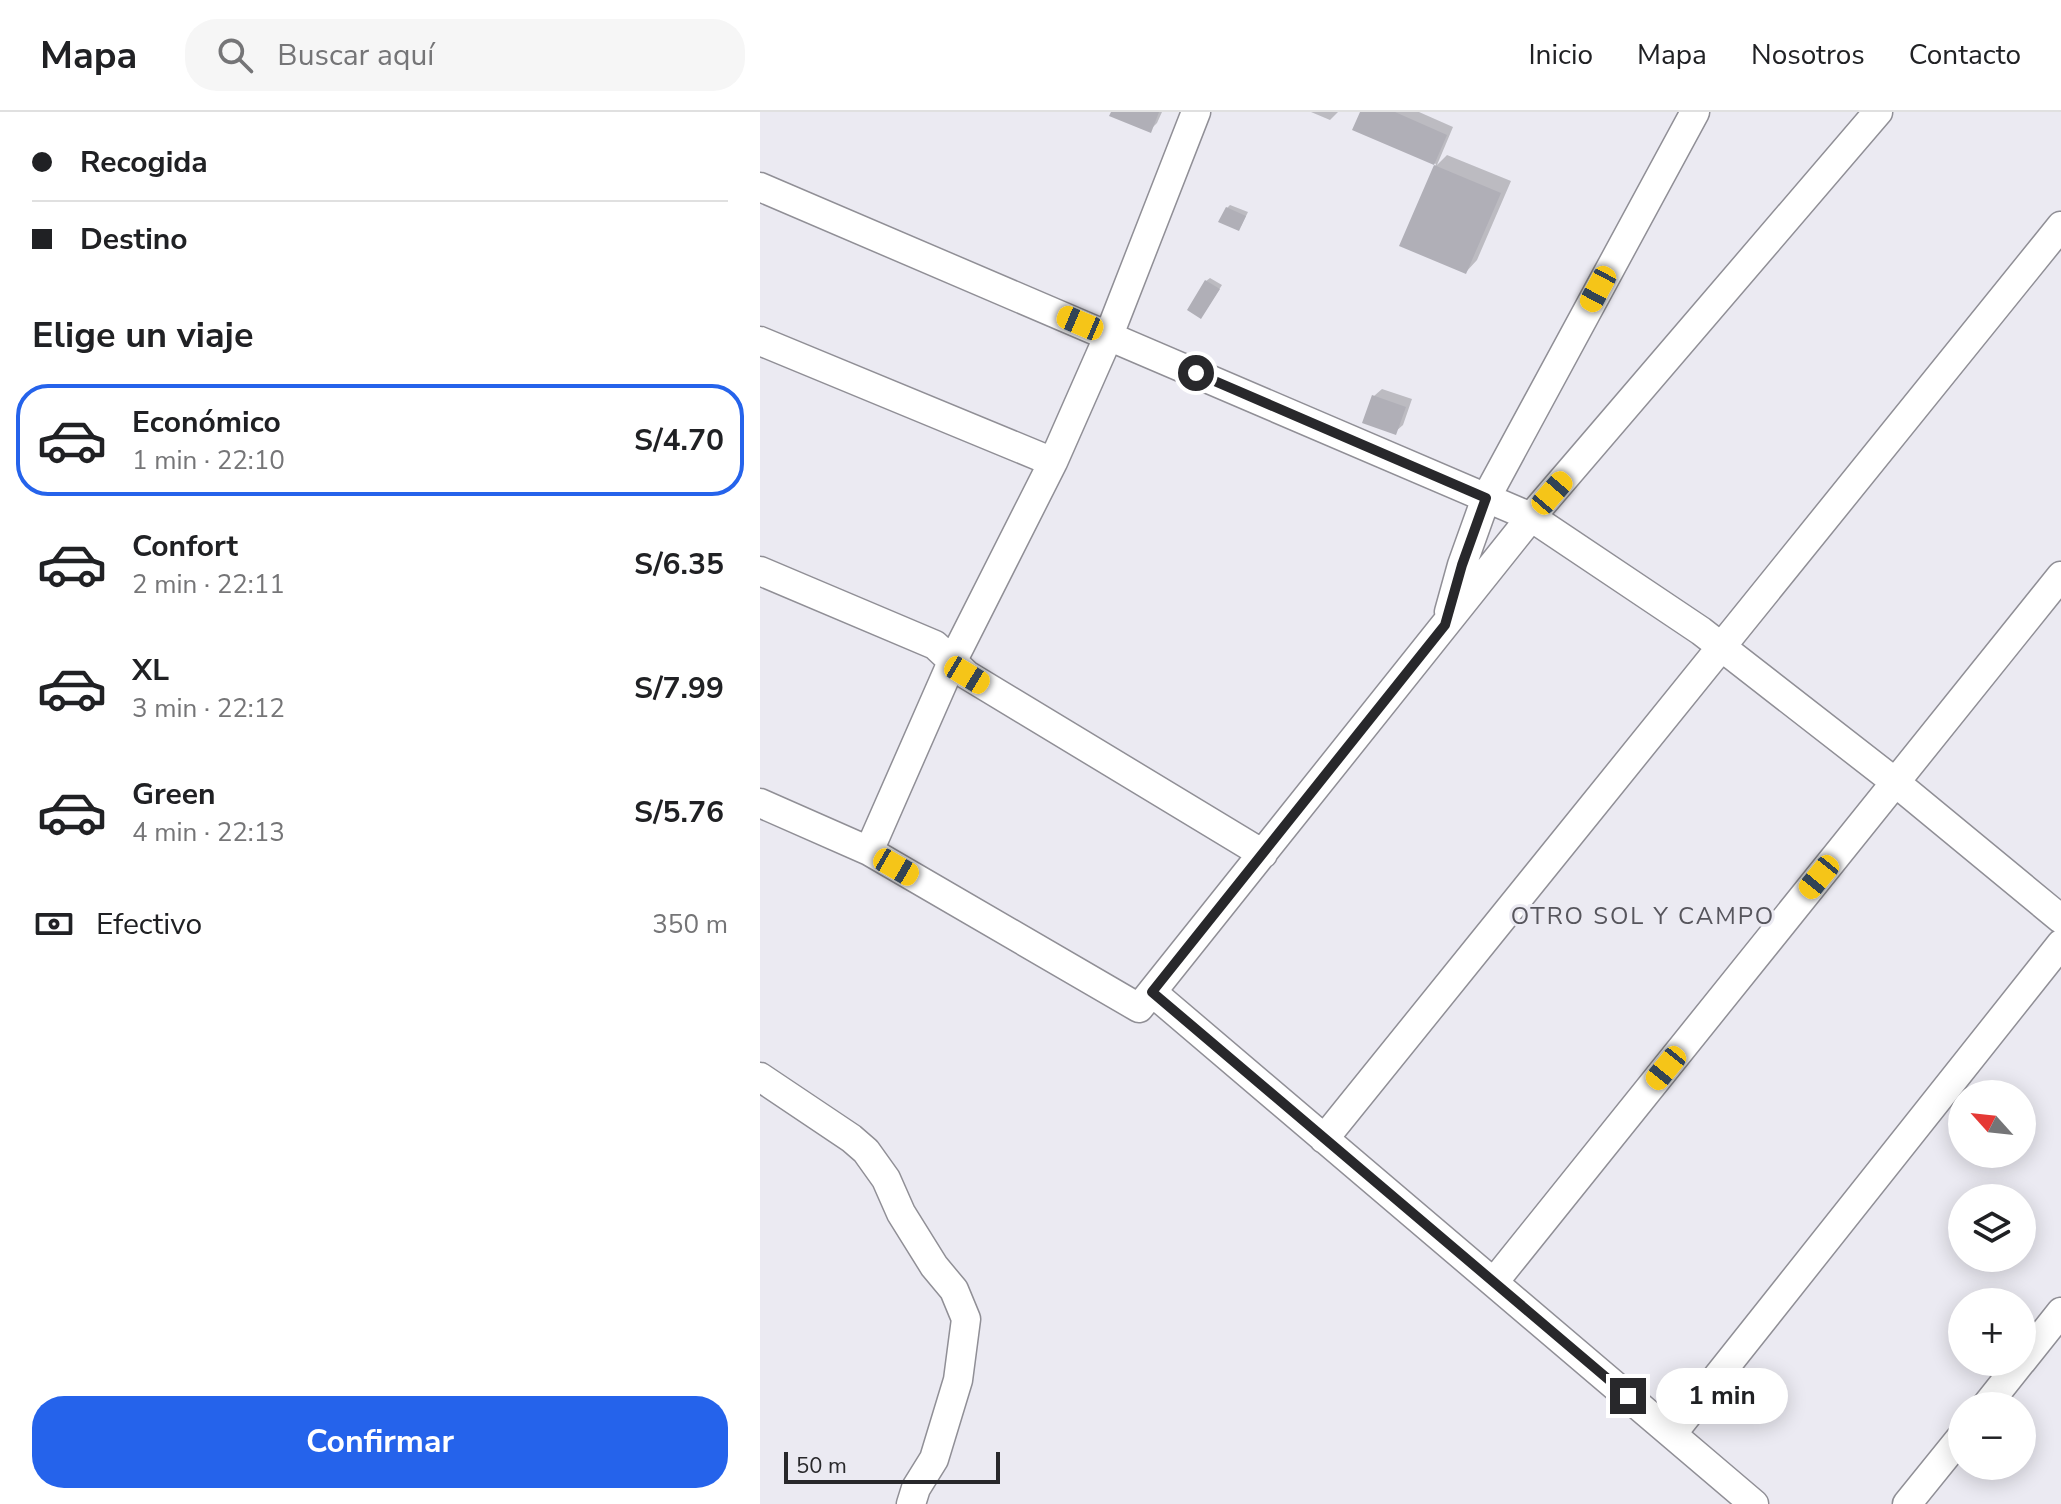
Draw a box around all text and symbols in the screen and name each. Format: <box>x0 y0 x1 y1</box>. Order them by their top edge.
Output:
search box <box>185 19 745 91</box>
text: Mapa <box>40 30 137 81</box>
icon: search <box>213 33 257 77</box>
text: Buscar aquí <box>277 35 434 76</box>
text: Inicio <box>1528 36 1593 74</box>
text: Mapa <box>1637 36 1707 74</box>
text: Nosotros <box>1751 36 1865 74</box>
text: Contacto <box>1909 36 2021 74</box>
text: Recogida <box>80 142 208 183</box>
text: Destino <box>80 219 188 260</box>
car <box>1576 262 1620 316</box>
car <box>1053 303 1107 343</box>
text: Elige un viaje <box>32 311 253 360</box>
route start <box>1178 355 1214 391</box>
text: Económico <box>132 402 281 443</box>
icon: car <box>36 404 108 476</box>
text: S/4.70 <box>634 420 724 461</box>
text: 1 min · 22:10 <box>132 443 285 478</box>
car <box>1527 467 1577 519</box>
text: Confort <box>132 526 238 567</box>
icon: car <box>36 528 108 600</box>
text: S/6.35 <box>634 544 724 585</box>
text: 2 min · 22:11 <box>132 567 285 602</box>
text: XL <box>132 650 169 691</box>
icon: car <box>36 652 108 724</box>
car <box>940 652 994 698</box>
text: S/7.99 <box>634 668 724 709</box>
text: 3 min · 22:12 <box>132 691 285 726</box>
text: Green <box>132 774 216 815</box>
icon: car <box>36 776 108 848</box>
text: S/5.76 <box>634 792 724 833</box>
text: 4 min · 22:13 <box>132 815 285 850</box>
car <box>869 845 923 889</box>
car <box>1795 851 1843 903</box>
district label: OTRO SOL Y CAMPO <box>1511 900 1775 932</box>
icon: cash <box>32 902 76 946</box>
text: Efectivo <box>96 904 202 945</box>
text: 350 m <box>652 907 728 942</box>
car <box>1642 1042 1690 1094</box>
north arrow <box>1948 1080 2036 1168</box>
map controls <box>1948 1080 2036 1480</box>
button: layers <box>1948 1184 2036 1272</box>
button: + <box>1948 1288 2036 1376</box>
callout: 1 min <box>1656 1368 1788 1424</box>
route end <box>1610 1378 1646 1414</box>
text: 1 min <box>1688 1378 1756 1413</box>
button: − <box>1948 1392 2036 1480</box>
button: Confirmar <box>32 1396 728 1488</box>
scale bar <box>784 1448 1000 1484</box>
text: 50 m <box>796 1451 847 1481</box>

